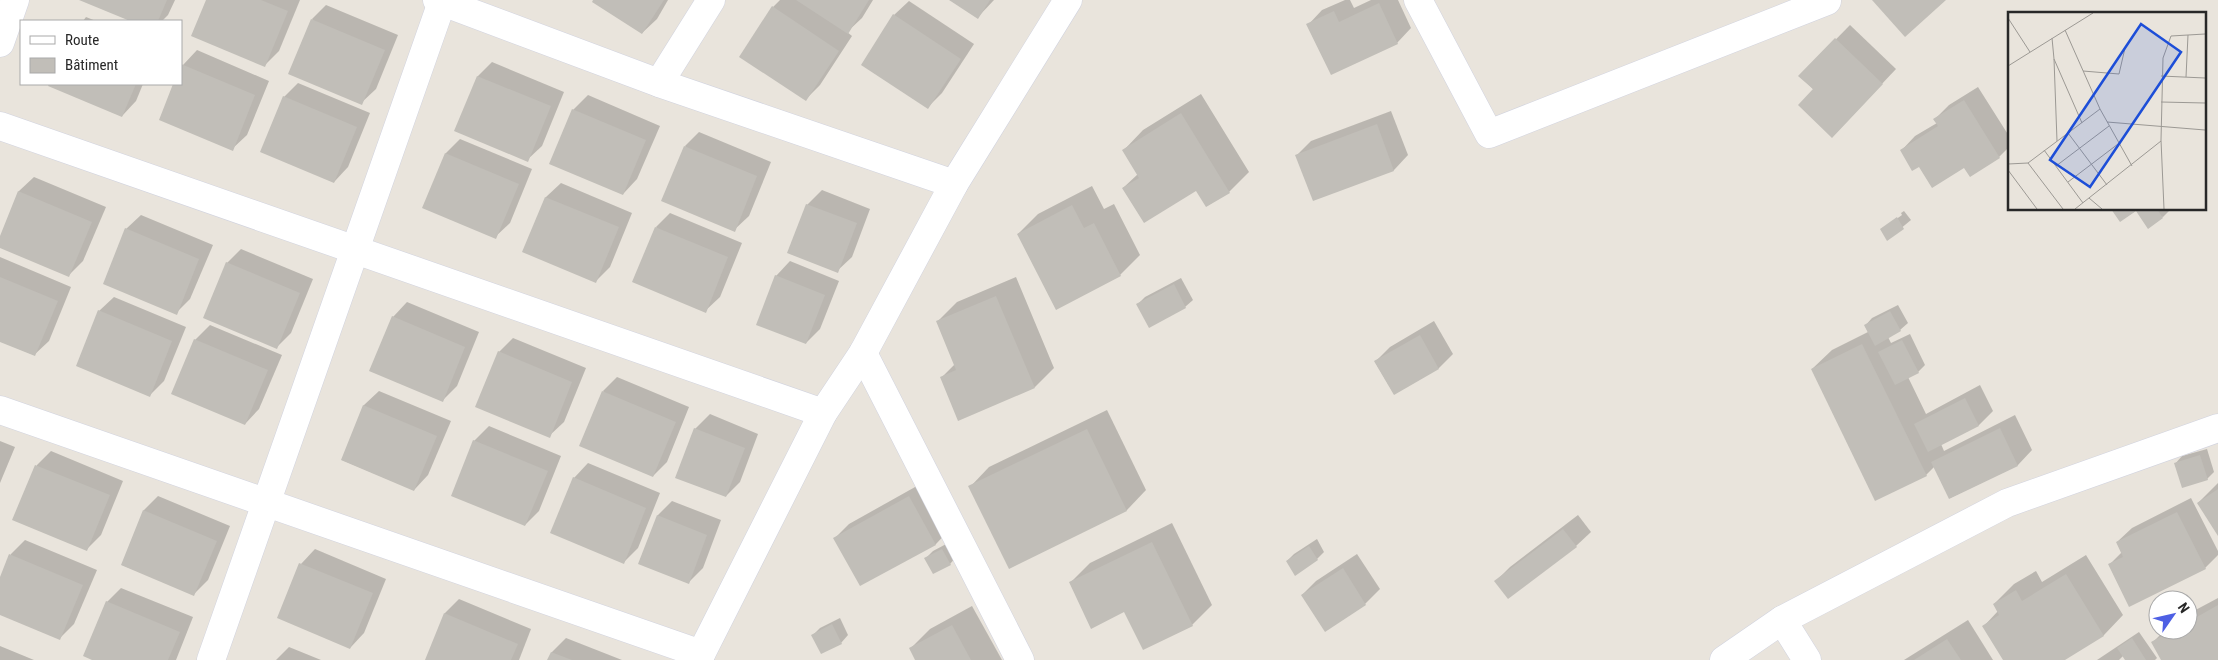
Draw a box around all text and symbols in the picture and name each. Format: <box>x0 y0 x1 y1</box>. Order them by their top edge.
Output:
inset map <box>2008 12 2206 210</box>
legend <box>20 20 182 85</box>
text: Route <box>65 31 99 49</box>
text: Bâtiment <box>65 56 118 74</box>
north arrow <box>2148 590 2198 640</box>
text: N <box>2175 600 2193 616</box>

